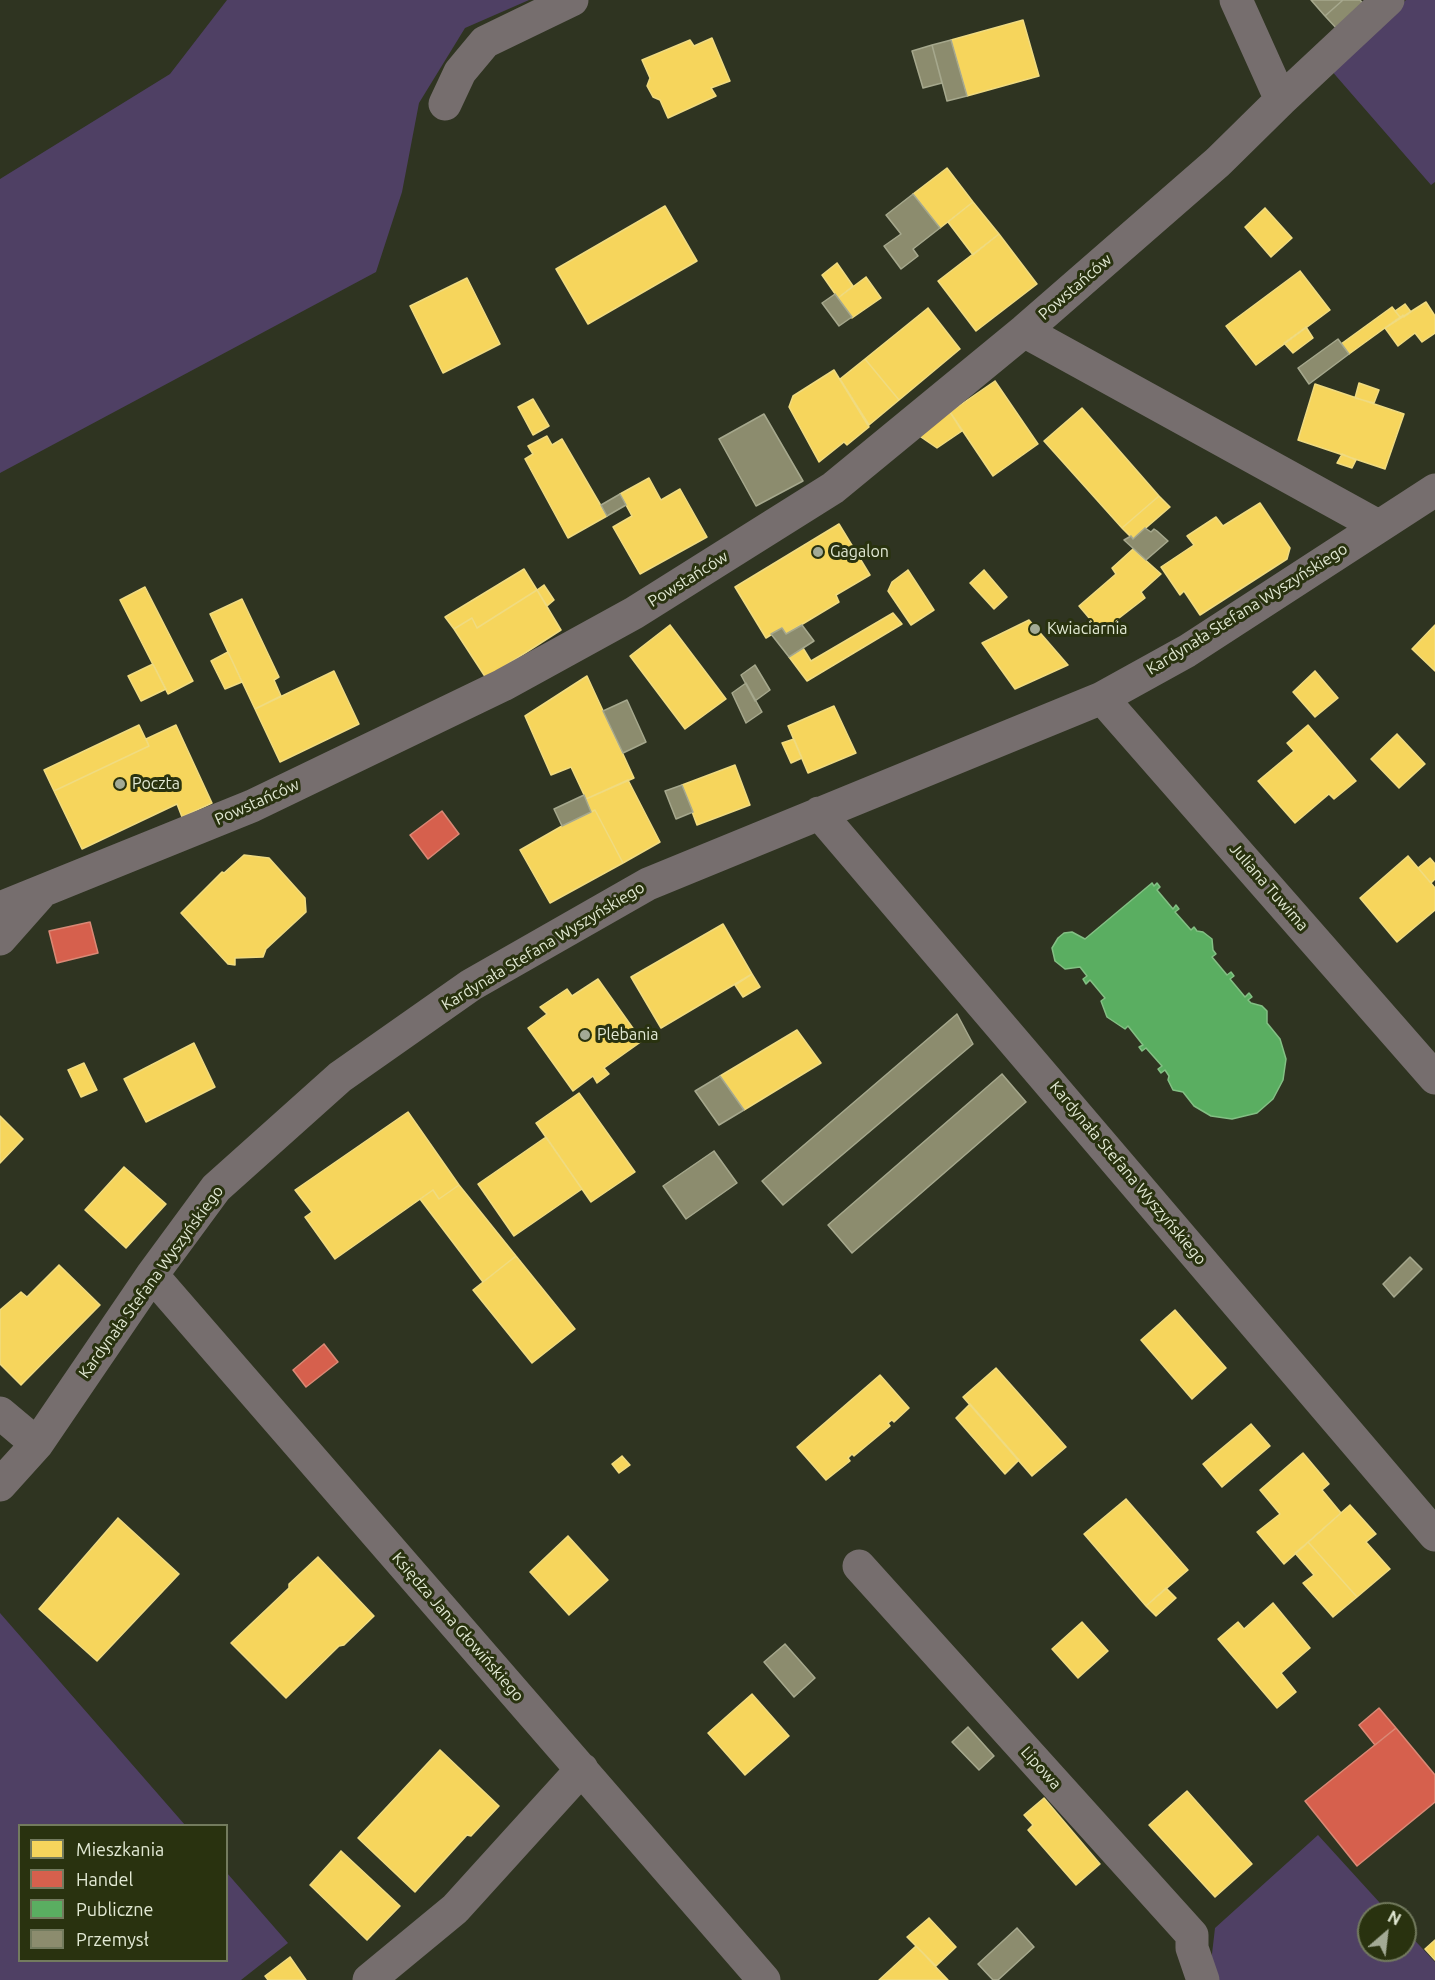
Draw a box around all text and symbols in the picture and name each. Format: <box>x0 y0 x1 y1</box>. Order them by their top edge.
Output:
street label: Powstańców <box>1034 250 1116 324</box>
street label: Kardynała Stefana Wyszyńskiego <box>1143 539 1351 679</box>
place label: Gagalon <box>830 542 889 562</box>
marker: Gagalon <box>811 545 825 559</box>
street label: Powstańców <box>644 547 732 611</box>
place label: Kwiaciarnia <box>1047 619 1128 639</box>
marker: Kwiaciarnia <box>1028 622 1042 636</box>
place label: Poczta <box>132 774 180 794</box>
street label: Powstańców <box>212 775 302 829</box>
marker: Poczta <box>113 777 127 791</box>
street label: Juliana Tuwima <box>1226 839 1312 935</box>
street label: Kardynała Stefana Wyszyńskiego <box>438 878 648 1014</box>
place label: Plebania <box>597 1025 658 1045</box>
marker: Plebania <box>578 1028 592 1042</box>
street label: Kardynała Stefana Wyszyńskiego <box>1046 1077 1210 1269</box>
street label: Kardynała Stefana Wyszyńskiego <box>75 1182 227 1382</box>
street label: Księdza Jana Głowińskiego <box>388 1549 528 1705</box>
street label: Lipowa <box>1017 1742 1065 1794</box>
legend <box>18 1824 228 1962</box>
text: Mieszkania <box>76 1839 164 1859</box>
text: Handel <box>76 1869 133 1889</box>
text: Publiczne <box>76 1899 154 1919</box>
north arrow <box>1357 1902 1417 1962</box>
text: N <box>1385 1907 1404 1929</box>
text: Przemysł <box>76 1929 149 1949</box>

